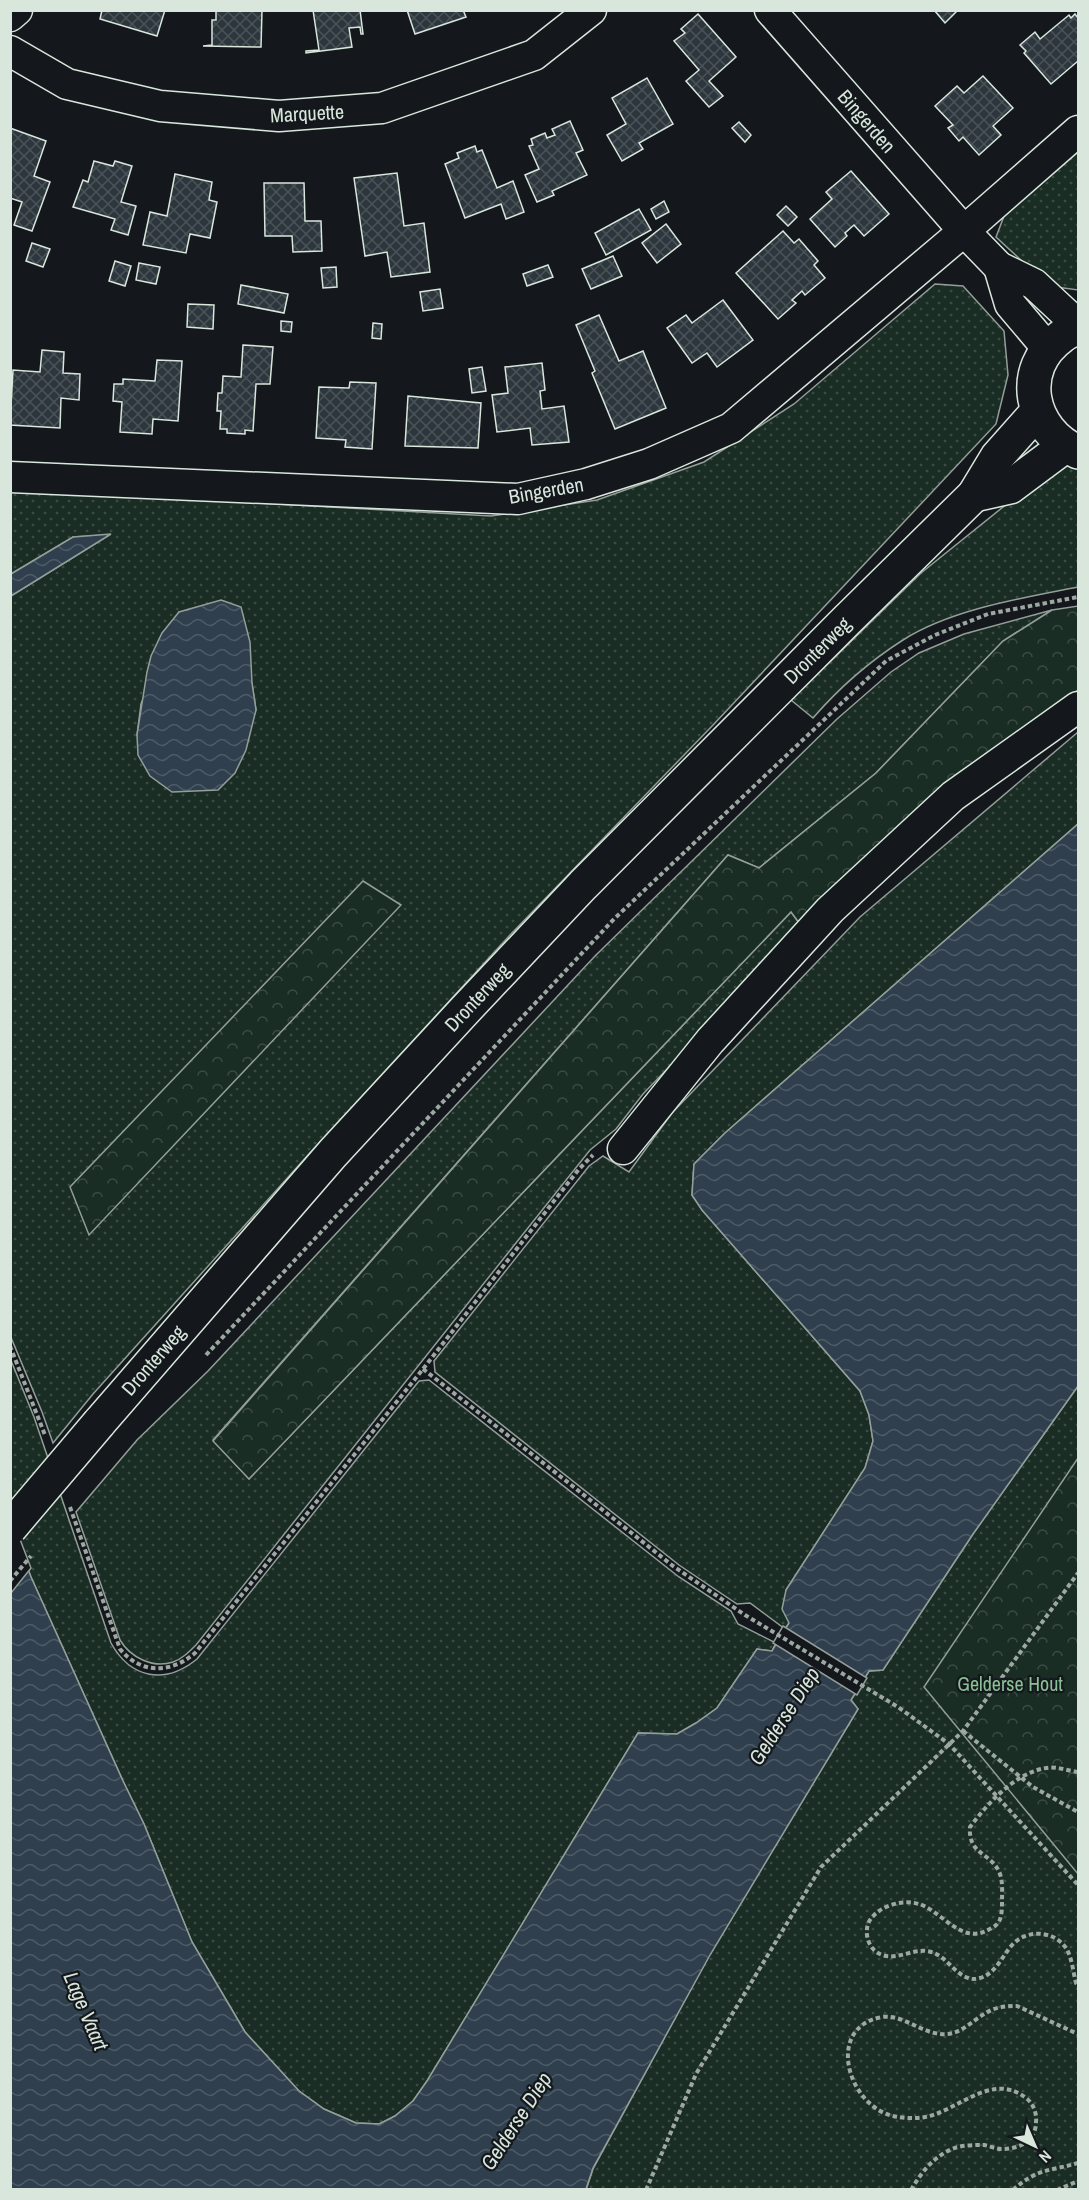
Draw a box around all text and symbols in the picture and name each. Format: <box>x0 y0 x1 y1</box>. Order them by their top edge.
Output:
street label: Bingerden <box>832 84 902 158</box>
street label: Marquette <box>269 98 345 128</box>
street label: Bingerden <box>506 470 586 510</box>
street label: Dronterweg <box>777 610 857 690</box>
street label: Dronterweg <box>438 957 516 1037</box>
street label: Dronterweg <box>115 1319 191 1401</box>
water label: Gelderse Diep <box>742 1662 826 1770</box>
park label: Gelderse Hout <box>957 1670 1063 1697</box>
water label: Lage Vaart <box>56 1967 116 2056</box>
water label: Gelderse Diep <box>474 2067 558 2175</box>
north arrow <box>1005 2116 1065 2176</box>
text: N <box>1034 2146 1056 2168</box>

